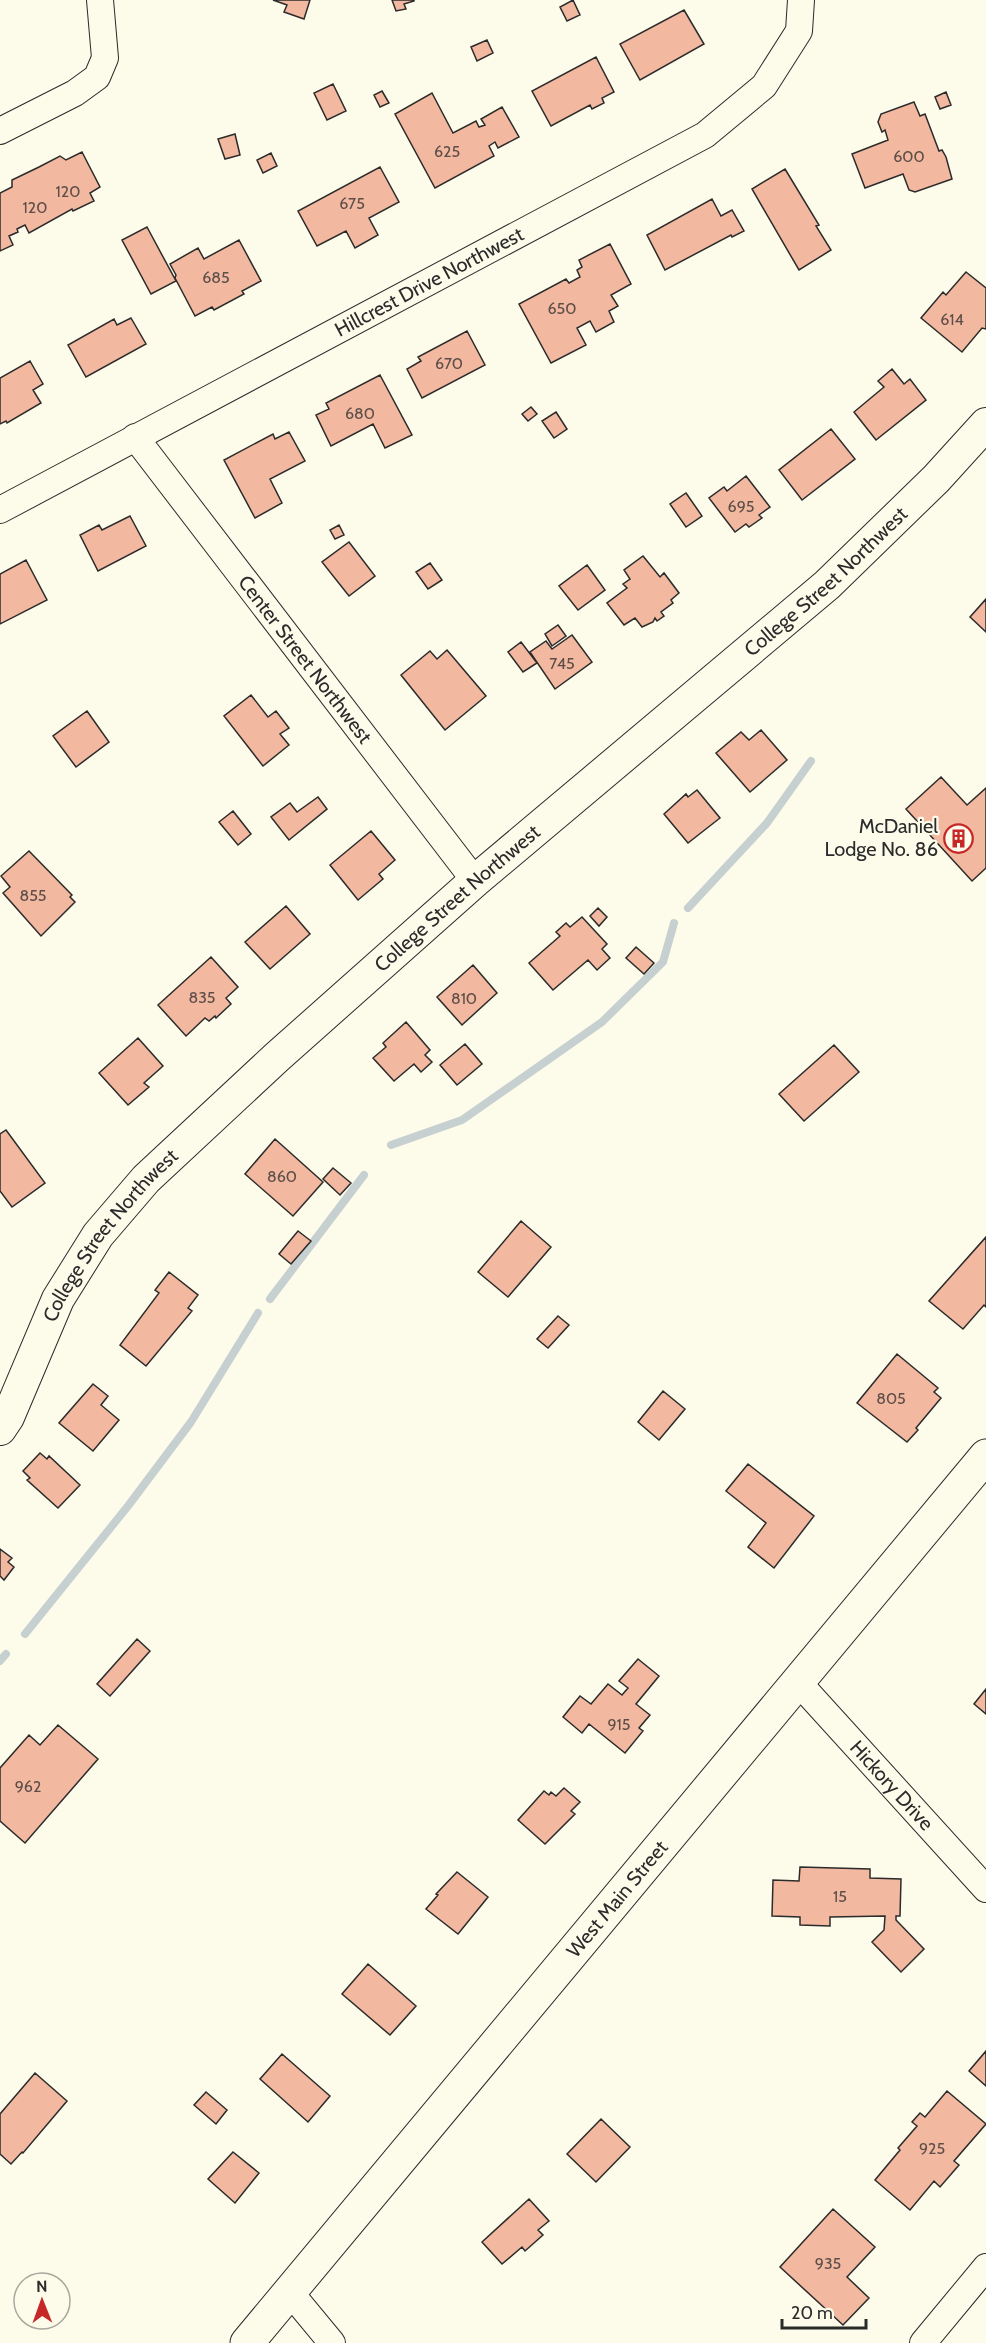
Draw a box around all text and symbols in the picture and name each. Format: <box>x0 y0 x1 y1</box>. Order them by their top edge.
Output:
house number: 625 <box>434 142 460 161</box>
house number: 600 <box>893 147 925 166</box>
house number: 120 <box>56 182 80 201</box>
house number: 675 <box>339 194 365 213</box>
house number: 120 <box>23 198 47 217</box>
street label: Hillcrest Drive Northwest <box>331 222 528 342</box>
house number: 685 <box>202 268 230 287</box>
house number: 650 <box>548 299 576 318</box>
house number: 614 <box>940 310 964 329</box>
house number: 670 <box>435 354 463 373</box>
house number: 680 <box>345 404 375 423</box>
house number: 695 <box>728 497 754 516</box>
street label: College Street Northwest <box>739 502 912 661</box>
street label: Center Street Northwest <box>233 571 377 748</box>
house number: 745 <box>549 654 575 673</box>
place label: McDaniel Lodge No. 86 <box>824 814 938 861</box>
street label: College Street Northwest <box>369 819 545 977</box>
building icon: McDaniel Lodge No. 86 <box>943 822 975 854</box>
house number: 855 <box>19 886 47 905</box>
house number: 835 <box>188 988 216 1007</box>
house number: 810 <box>451 989 477 1008</box>
street label: College Street Northwest <box>38 1143 183 1325</box>
house number: 860 <box>267 1167 297 1186</box>
house number: 805 <box>876 1389 906 1408</box>
house number: 915 <box>608 1715 630 1734</box>
street label: Hickory Drive <box>845 1736 939 1835</box>
house number: 962 <box>15 1777 41 1796</box>
street label: West Main Street <box>561 1835 673 1962</box>
house number: 15 <box>833 1887 847 1906</box>
house number: 925 <box>919 2139 945 2158</box>
house number: 935 <box>815 2254 841 2273</box>
north arrow <box>12 2271 72 2331</box>
text: N <box>36 2277 48 2296</box>
scale bar <box>782 2292 866 2330</box>
text: 20 m <box>791 2302 833 2324</box>

